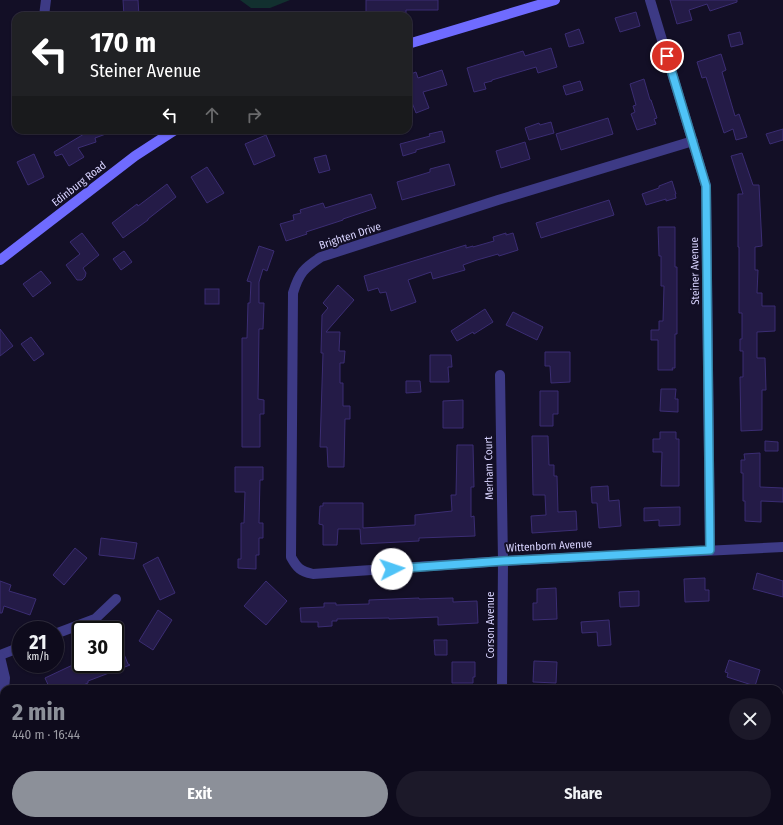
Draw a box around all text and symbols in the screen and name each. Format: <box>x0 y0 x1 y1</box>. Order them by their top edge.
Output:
text: 170 m <box>90 26 156 59</box>
icon: left <box>24 28 76 80</box>
pin <box>650 39 684 73</box>
icon: arrive <box>656 45 678 67</box>
text: Steiner Avenue <box>90 60 201 82</box>
icon: left <box>159 104 181 126</box>
icon: ahead <box>201 104 223 126</box>
icon: right <box>243 104 265 126</box>
street label: Edinburg Road <box>49 159 109 209</box>
street label: Brighten Drive <box>317 220 383 252</box>
street label: Steiner Avenue <box>688 237 702 305</box>
street label: Merham Court <box>482 436 496 500</box>
street label: Wittenborn Avenue <box>506 537 592 555</box>
position arrow <box>371 548 413 590</box>
street label: Corson Avenue <box>484 592 497 658</box>
speed limit sign: 30 <box>72 621 124 673</box>
text: 21 <box>29 630 47 654</box>
text: km/h <box>27 651 49 663</box>
text: 2 min <box>12 698 65 726</box>
button: close <box>729 698 771 740</box>
text: 440 m · 16:44 <box>12 727 80 742</box>
button: Exit <box>12 771 388 817</box>
button: Share <box>396 771 771 817</box>

